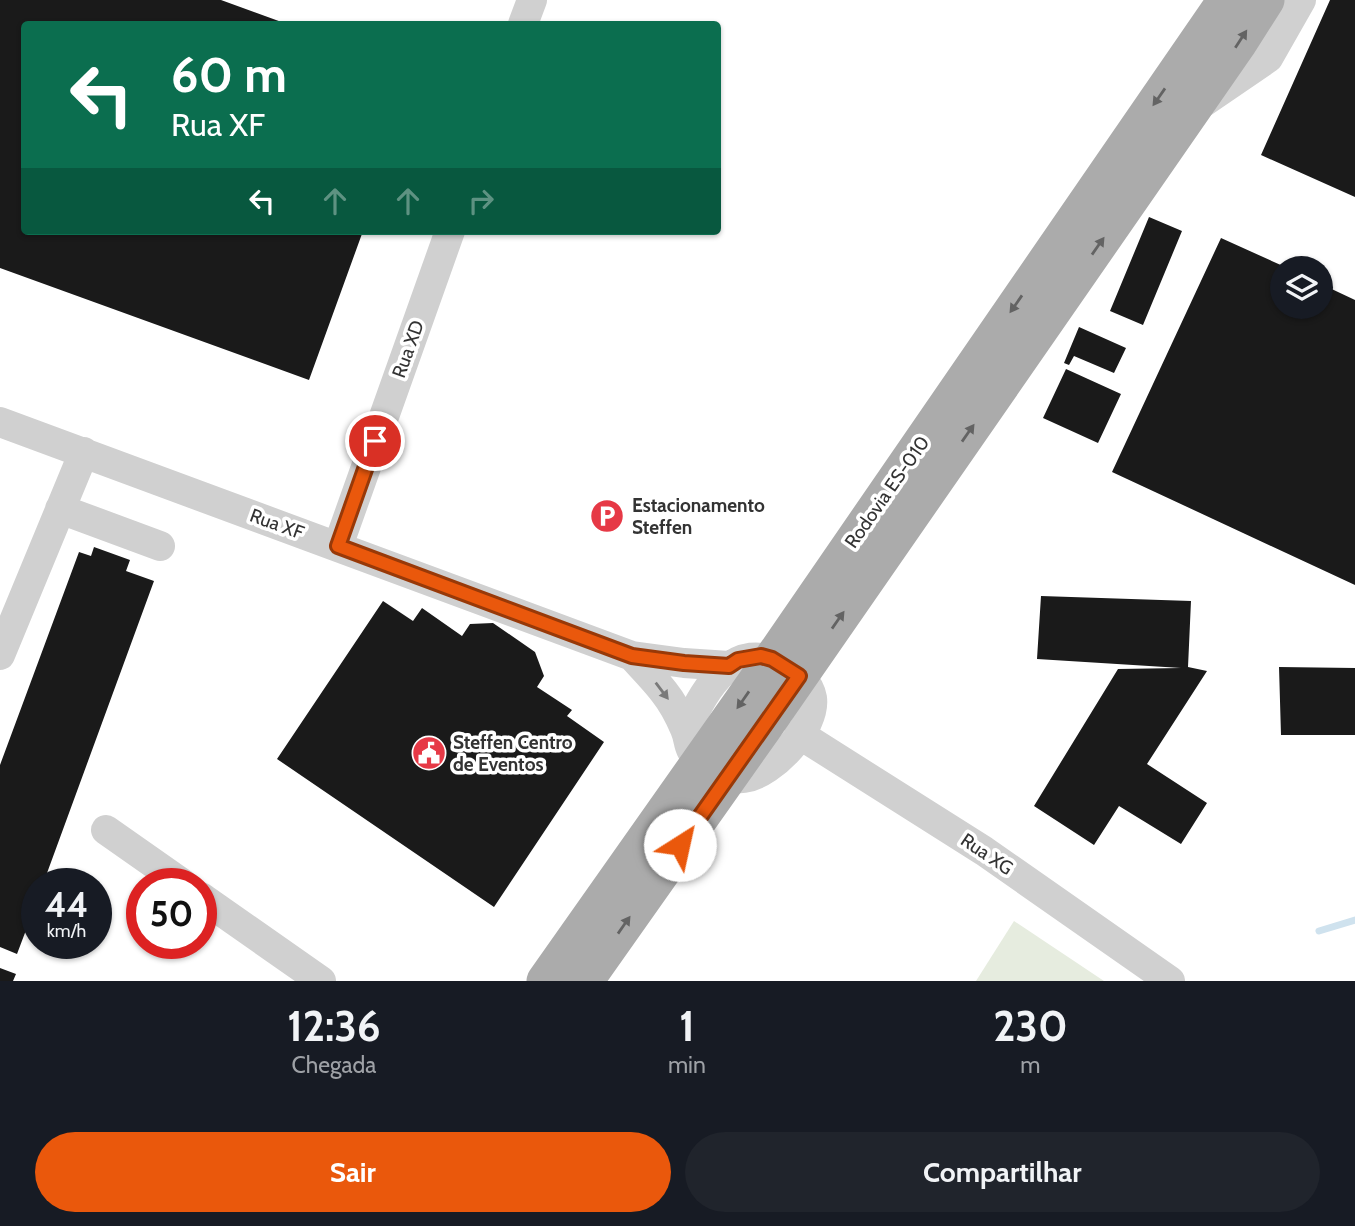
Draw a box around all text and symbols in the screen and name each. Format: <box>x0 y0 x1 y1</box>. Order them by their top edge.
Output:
one-way arrow <box>1235 29 1248 49</box>
text: 60 m <box>171 45 287 104</box>
icon: left <box>56 49 147 140</box>
one-way arrow <box>1153 87 1166 106</box>
text: Rua XF <box>171 105 265 144</box>
icon: left <box>243 182 281 220</box>
icon: ahead <box>316 182 354 220</box>
icon: ahead <box>389 182 427 220</box>
icon: right <box>462 182 500 220</box>
one-way arrow <box>1091 237 1105 255</box>
map controls <box>1270 256 1333 319</box>
button: layers <box>1270 256 1333 319</box>
one-way arrow <box>1009 295 1023 313</box>
street label: Rua XD <box>387 317 429 381</box>
pin <box>345 411 405 471</box>
icon: arrive <box>356 422 394 460</box>
one-way arrow <box>961 424 975 442</box>
street label: Rodovia ES-010 <box>840 432 934 552</box>
place label: Estacionamento Steffen <box>632 494 765 539</box>
parking icon: Estacionamento Steffen <box>588 497 626 535</box>
street label: Rua XF <box>247 504 307 544</box>
one-way arrow <box>831 611 845 629</box>
one-way arrow <box>655 682 669 700</box>
one-way arrow <box>736 691 750 709</box>
place label: Steffen Centro de Eventos <box>453 731 573 776</box>
public building icon: Steffen Centro de Eventos <box>410 734 448 772</box>
position arrow <box>643 808 717 882</box>
street label: Rua XG <box>956 828 1018 880</box>
speed limit sign: 50 <box>126 868 217 959</box>
text: 44 <box>45 883 88 926</box>
one-way arrow <box>617 916 631 934</box>
text: km/h <box>47 920 86 942</box>
text: 12:36 <box>287 1000 381 1052</box>
text: 1 <box>679 1000 695 1052</box>
text: 230 <box>993 1000 1068 1052</box>
text: Chegada <box>292 1051 376 1079</box>
text: min <box>668 1051 706 1079</box>
text: m <box>1020 1051 1040 1079</box>
button: Sair <box>35 1132 671 1212</box>
button: Compartilhar <box>685 1132 1320 1212</box>

